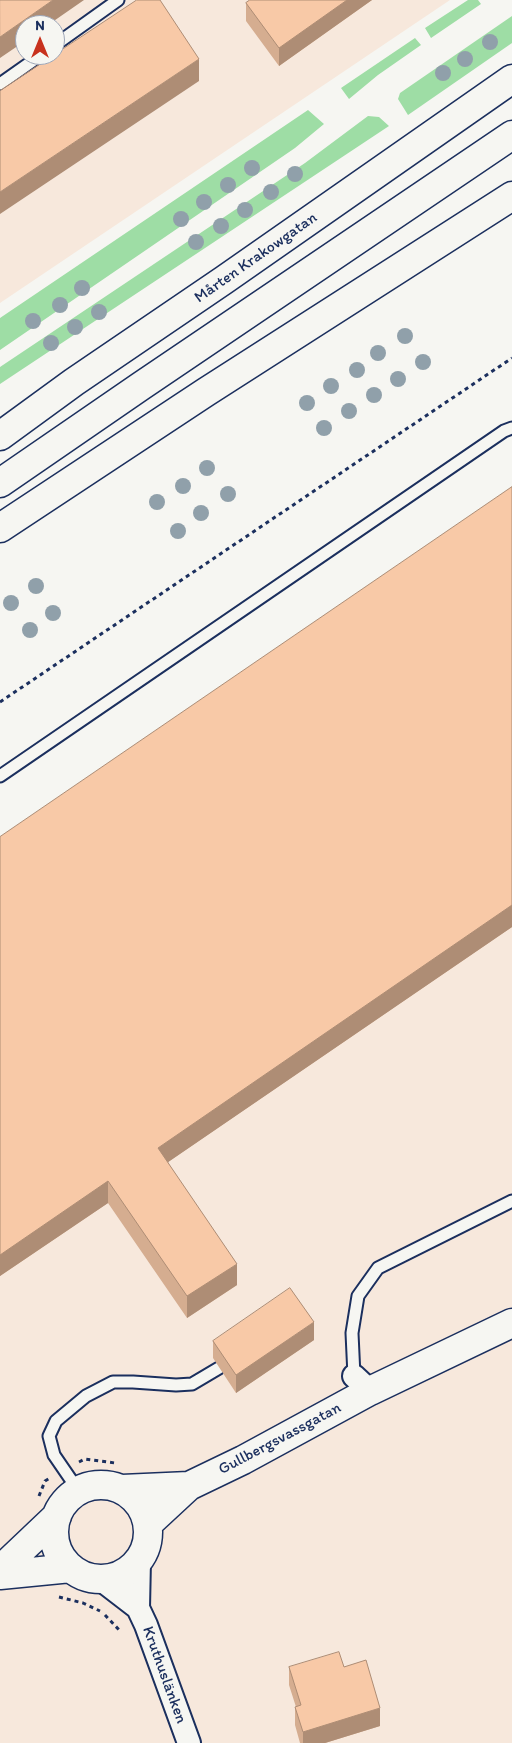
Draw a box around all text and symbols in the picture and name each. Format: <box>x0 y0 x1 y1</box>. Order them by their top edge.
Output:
north arrow <box>15 15 65 65</box>
text: N <box>35 17 45 34</box>
street label: Mårten Krakowgatan <box>191 208 321 308</box>
street label: Gullbergsvassgatan <box>215 1399 345 1479</box>
street label: Kruthuslänken <box>138 1624 190 1726</box>

